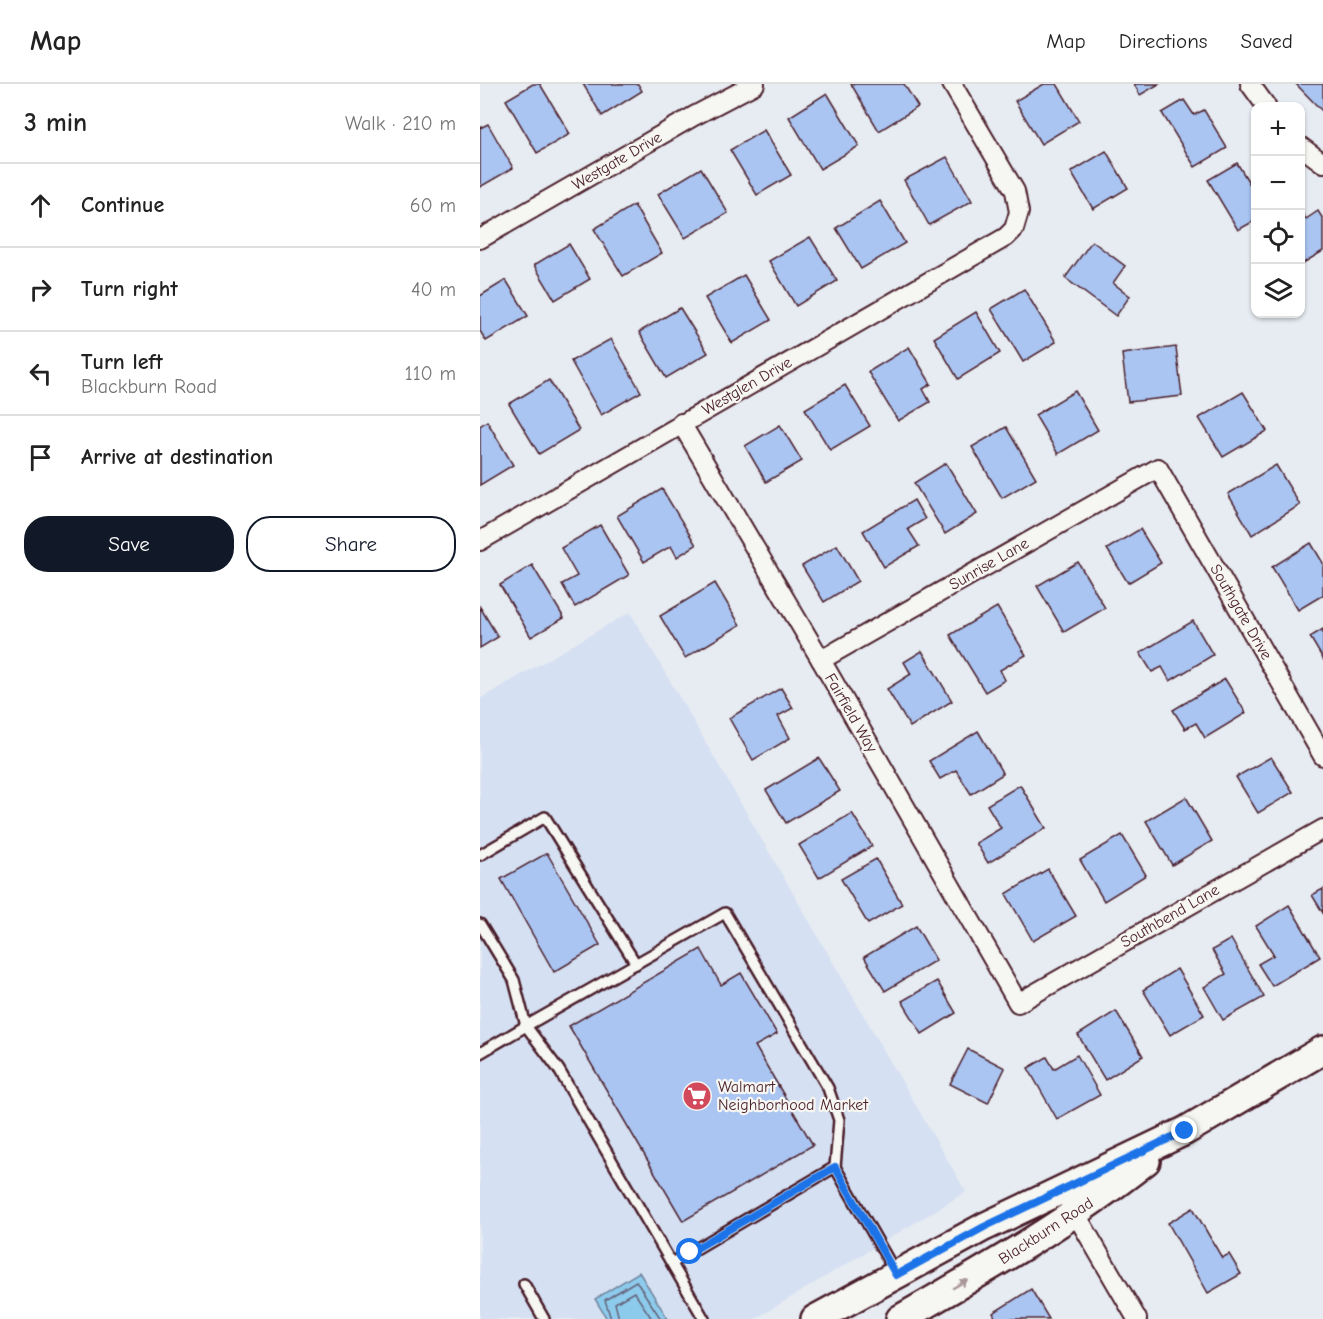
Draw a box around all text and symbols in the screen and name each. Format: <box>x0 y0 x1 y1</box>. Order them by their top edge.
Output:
text: Map <box>30 25 81 57</box>
text: Map <box>1046 29 1086 53</box>
text: Directions <box>1119 29 1208 53</box>
text: Saved <box>1241 29 1293 53</box>
map controls <box>1251 102 1305 318</box>
button: + <box>1251 102 1305 156</box>
text: 3 min <box>24 108 87 138</box>
text: Walk · 210 m <box>345 112 456 135</box>
street label: Westgate Drive <box>569 128 665 194</box>
button: − <box>1251 156 1305 210</box>
icon: ahead <box>24 189 57 222</box>
text: Continue <box>81 192 164 218</box>
text: 60 m <box>410 194 456 217</box>
button: locate <box>1251 210 1305 264</box>
button: layers <box>1251 264 1305 318</box>
icon: right <box>24 273 57 306</box>
text: Turn right <box>81 276 178 302</box>
text: 40 m <box>411 278 456 301</box>
text: Turn left <box>81 349 163 375</box>
street label: Westglen Drive <box>699 353 795 419</box>
icon: left <box>24 357 57 390</box>
text: 110 m <box>405 362 456 385</box>
text: Blackburn Road <box>81 375 217 398</box>
icon: arrive <box>24 441 57 474</box>
text: Arrive at destination <box>81 444 273 470</box>
button: Save <box>24 516 234 572</box>
button: Share <box>246 516 456 572</box>
street label: Sunrise Lane <box>946 534 1032 594</box>
street label: Southgate Drive <box>1206 561 1276 663</box>
street label: Fairfield Way <box>821 670 881 756</box>
street label: Southbend Lane <box>1118 881 1222 951</box>
place label: Walmart Neighborhood Market <box>718 1078 868 1114</box>
supermarket icon: Walmart Neighborhood Market <box>681 1080 713 1112</box>
route end <box>1171 1117 1197 1143</box>
street label: Blackburn Road <box>995 1194 1097 1268</box>
route start <box>676 1238 702 1264</box>
one-way arrow <box>952 1279 969 1289</box>

